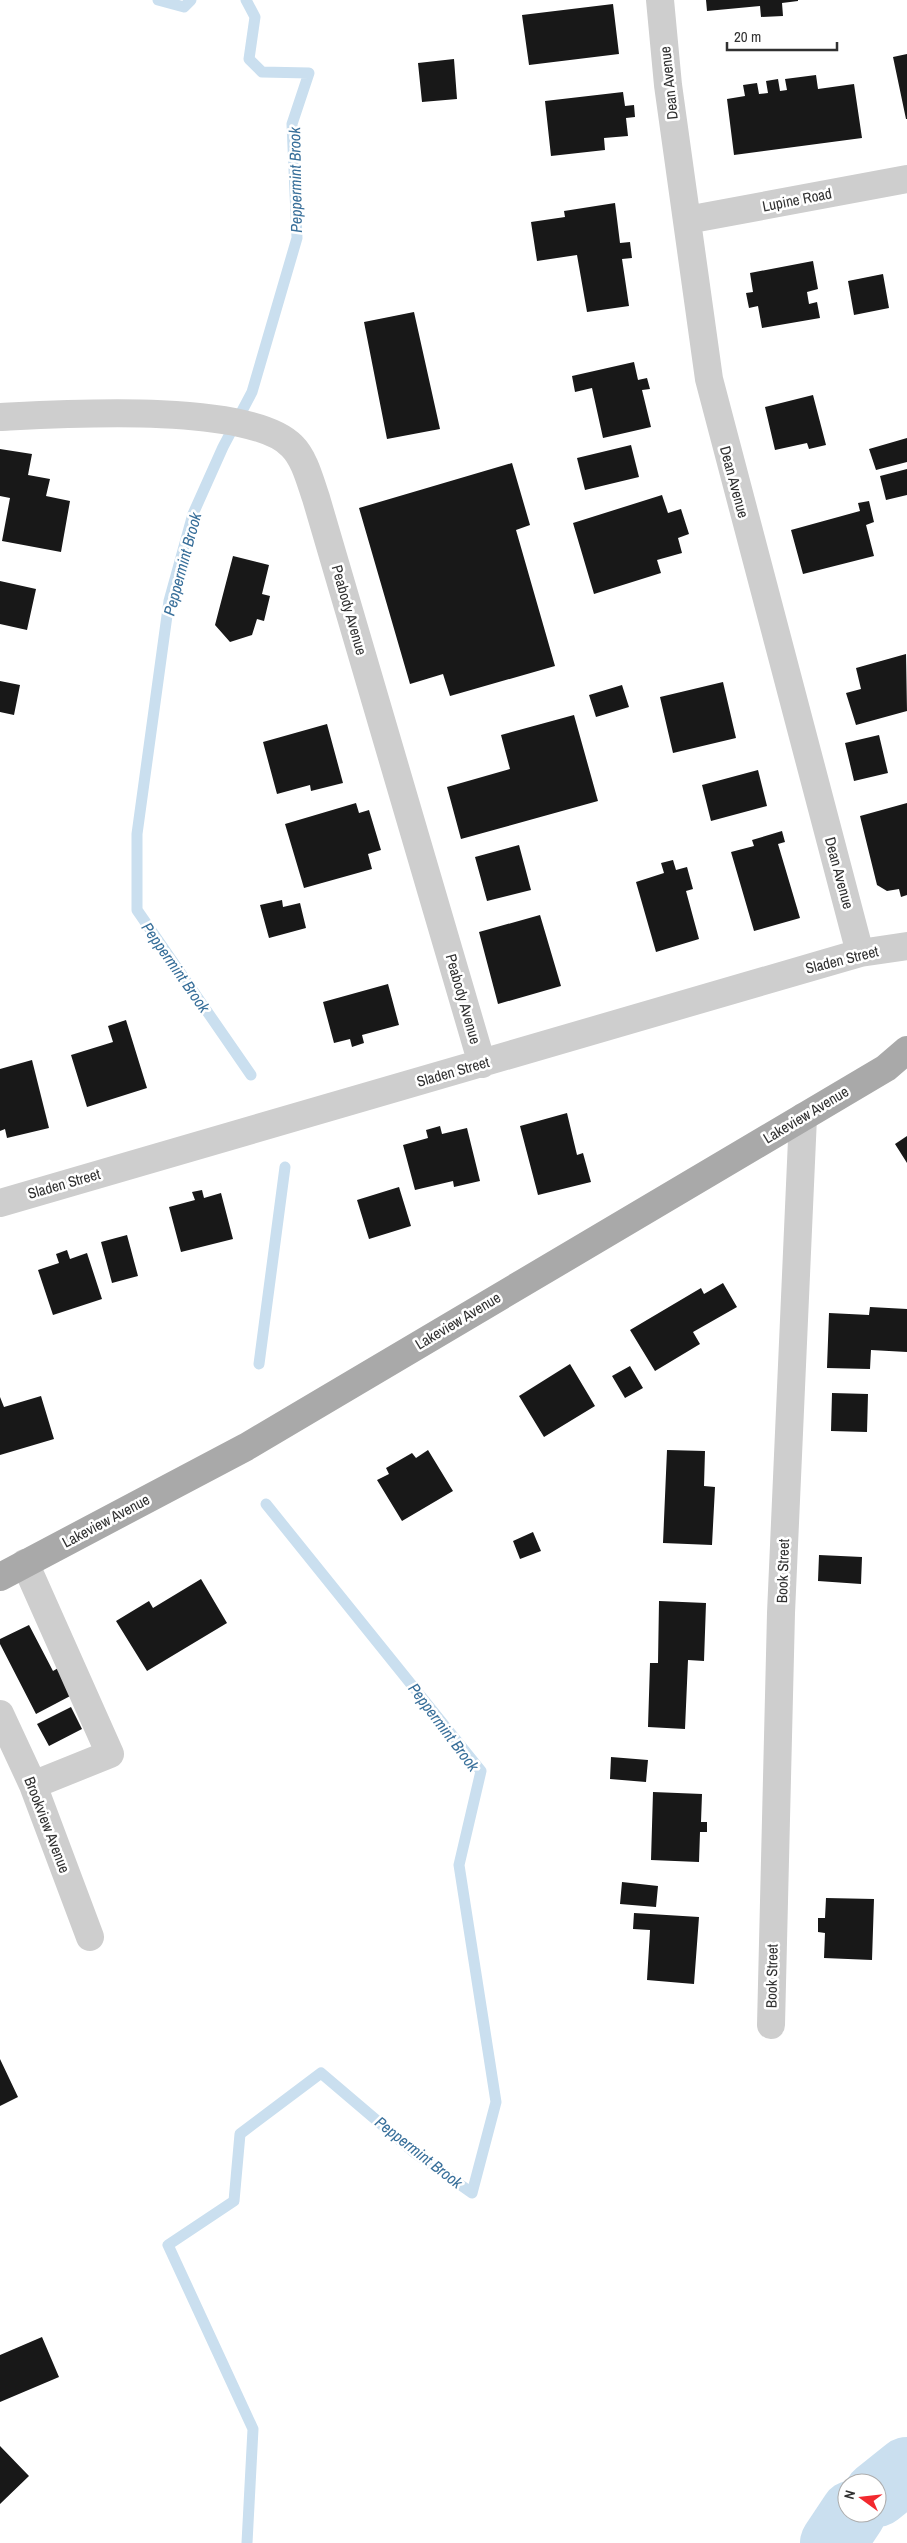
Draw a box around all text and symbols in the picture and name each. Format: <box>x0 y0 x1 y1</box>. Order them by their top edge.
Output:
scale bar <box>727 20 837 52</box>
text: 20 m <box>734 26 761 47</box>
street label: Dean Avenue <box>654 45 683 121</box>
water label: Peppermint Brook <box>283 127 307 233</box>
street label: Lupine Road <box>760 182 833 217</box>
street label: Dean Avenue <box>715 444 754 520</box>
water label: Peppermint Brook <box>158 510 206 618</box>
street label: Peabody Avenue <box>327 562 372 658</box>
street label: Dean Avenue <box>820 835 859 911</box>
water label: Peppermint Brook <box>137 917 216 1017</box>
street label: Sladen Street <box>803 940 881 979</box>
street label: Peabody Avenue <box>441 951 486 1047</box>
street label: Sladen Street <box>414 1051 492 1092</box>
street label: Lakeview Avenue <box>759 1081 853 1148</box>
street label: Sladen Street <box>25 1163 103 1204</box>
street label: Lakeview Avenue <box>411 1287 505 1354</box>
street label: Lakeview Avenue <box>58 1489 153 1552</box>
street label: Book Street <box>771 1538 794 1603</box>
water label: Peppermint Brook <box>403 1678 485 1776</box>
street label: Brookview Avenue <box>19 1774 76 1876</box>
street label: Book Street <box>760 1943 783 2008</box>
water label: Peppermint Brook <box>371 2111 468 2193</box>
north arrow <box>837 2473 887 2523</box>
text: N <box>840 2488 859 2501</box>

